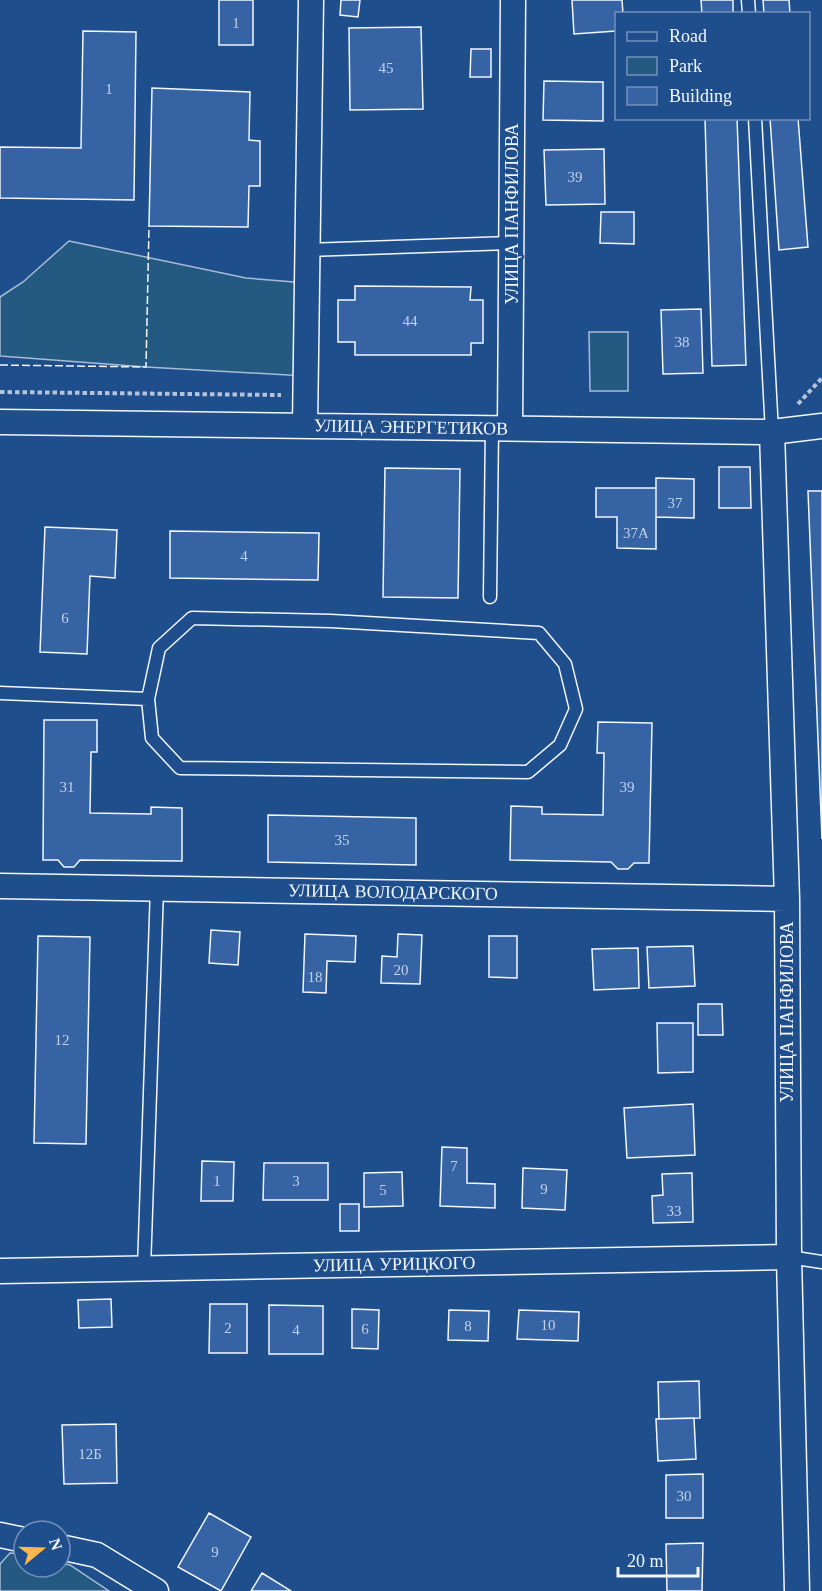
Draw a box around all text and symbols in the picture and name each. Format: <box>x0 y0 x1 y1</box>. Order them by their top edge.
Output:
legend <box>615 12 810 120</box>
house number: 1 <box>232 15 240 31</box>
text: Road <box>669 26 707 46</box>
text: Park <box>669 56 702 76</box>
house number: 45 <box>379 60 394 76</box>
house number: 1 <box>105 81 113 97</box>
text: Building <box>669 86 732 106</box>
street label: УЛИЦА ПАНФИЛОВА <box>502 123 522 305</box>
house number: 39 <box>568 169 583 185</box>
house number: 44 <box>403 313 418 329</box>
house number: 38 <box>675 334 690 350</box>
street label: УЛИЦА ЭНЕРГЕТИКОВ <box>314 415 508 439</box>
house number: 37 <box>668 495 683 511</box>
house number: 37А <box>623 525 649 541</box>
house number: 4 <box>240 548 248 564</box>
house number: 6 <box>61 610 69 626</box>
house number: 31 <box>60 779 75 795</box>
house number: 39 <box>620 779 635 795</box>
house number: 35 <box>335 832 350 848</box>
street label: УЛИЦА ВОЛОДАРСКОГО <box>288 880 498 904</box>
street label: УЛИЦА ПАНФИЛОВА <box>777 921 797 1103</box>
house number: 20 <box>394 962 409 978</box>
house number: 18 <box>308 969 323 985</box>
house number: 12 <box>55 1032 70 1048</box>
house number: 7 <box>450 1158 458 1174</box>
house number: 1 <box>213 1173 221 1189</box>
house number: 3 <box>292 1173 300 1189</box>
house number: 9 <box>540 1181 548 1197</box>
house number: 5 <box>379 1182 387 1198</box>
house number: 33 <box>667 1203 682 1219</box>
street label: УЛИЦА УРИЦКОГО <box>312 1253 476 1275</box>
house number: 10 <box>541 1317 556 1333</box>
house number: 8 <box>464 1318 472 1334</box>
house number: 2 <box>224 1320 232 1336</box>
house number: 6 <box>361 1321 369 1337</box>
house number: 4 <box>292 1322 300 1338</box>
house number: 12Б <box>78 1446 102 1462</box>
house number: 30 <box>677 1488 692 1504</box>
north arrow <box>12 1519 72 1579</box>
text: N <box>46 1536 66 1553</box>
scale bar <box>618 1540 698 1578</box>
house number: 9 <box>211 1544 219 1560</box>
text: 20 m <box>627 1551 664 1571</box>

